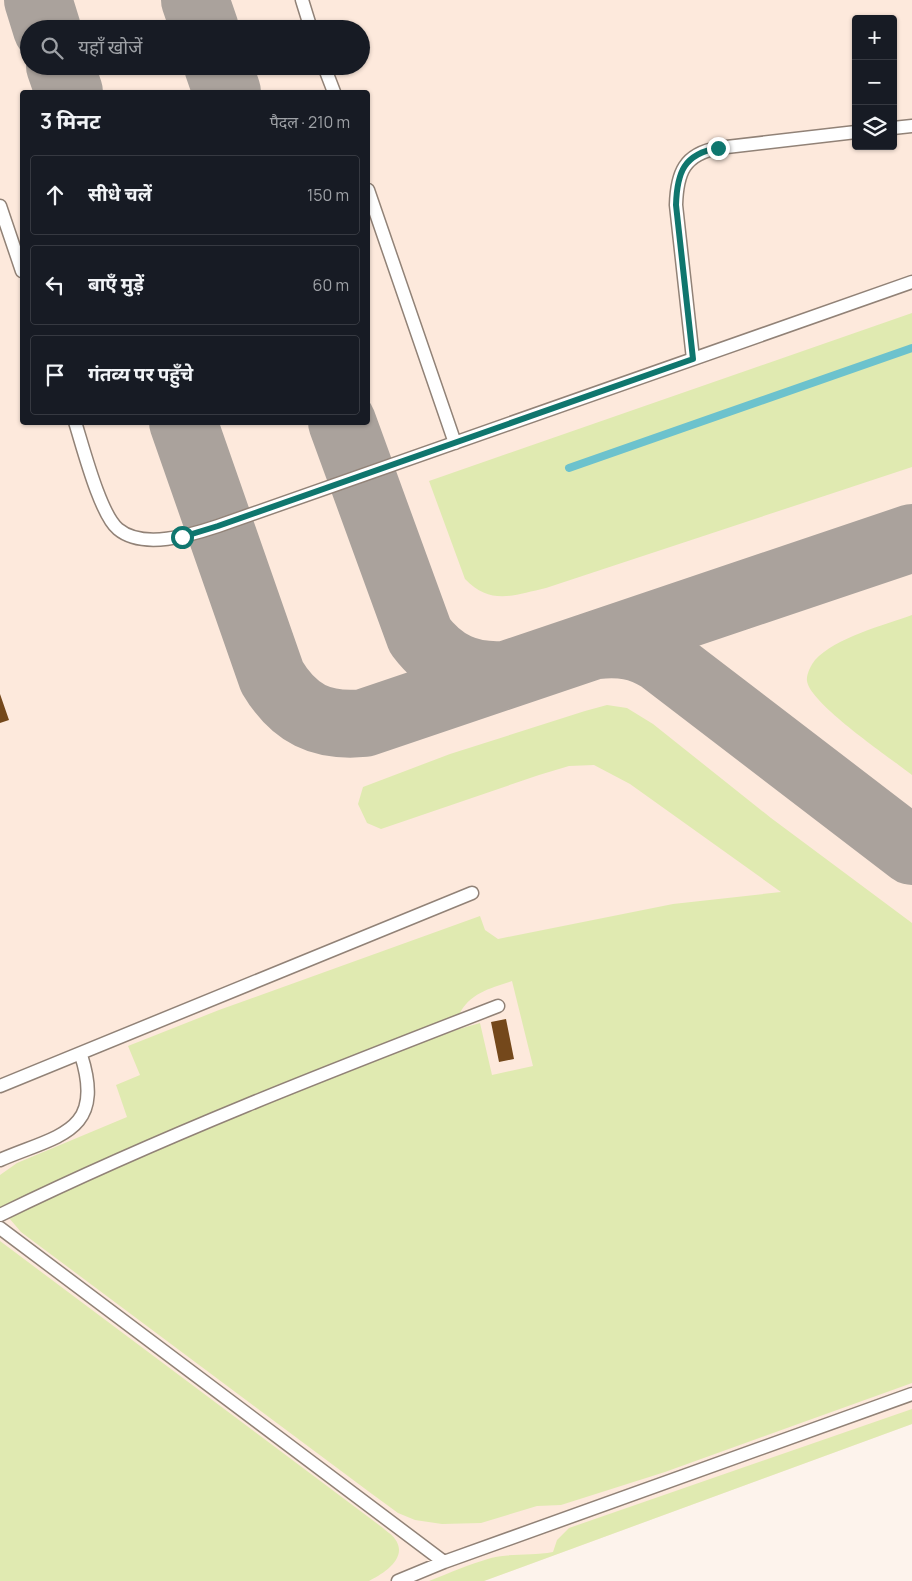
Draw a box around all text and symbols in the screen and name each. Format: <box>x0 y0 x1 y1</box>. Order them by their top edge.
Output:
map controls <box>852 15 897 150</box>
button: + <box>852 15 897 60</box>
search box <box>20 20 370 75</box>
icon: search <box>38 34 66 62</box>
text: यहाँ खोजें <box>78 34 142 60</box>
button: − <box>852 60 897 105</box>
button: layers <box>852 105 897 150</box>
text: 3 मिनट <box>40 107 101 135</box>
text: पैदल · 210 m <box>270 111 350 133</box>
route end <box>707 137 730 160</box>
icon: ahead <box>41 181 69 209</box>
text: सीधे चलें <box>88 181 152 207</box>
text: 150 m <box>307 184 349 206</box>
icon: left <box>41 271 69 299</box>
text: बाएँ मुड़ें <box>88 271 144 297</box>
text: 60 m <box>313 274 349 296</box>
icon: arrive <box>41 361 69 389</box>
text: गंतव्य पर पहुँचे <box>88 361 193 387</box>
route start <box>171 526 194 549</box>

